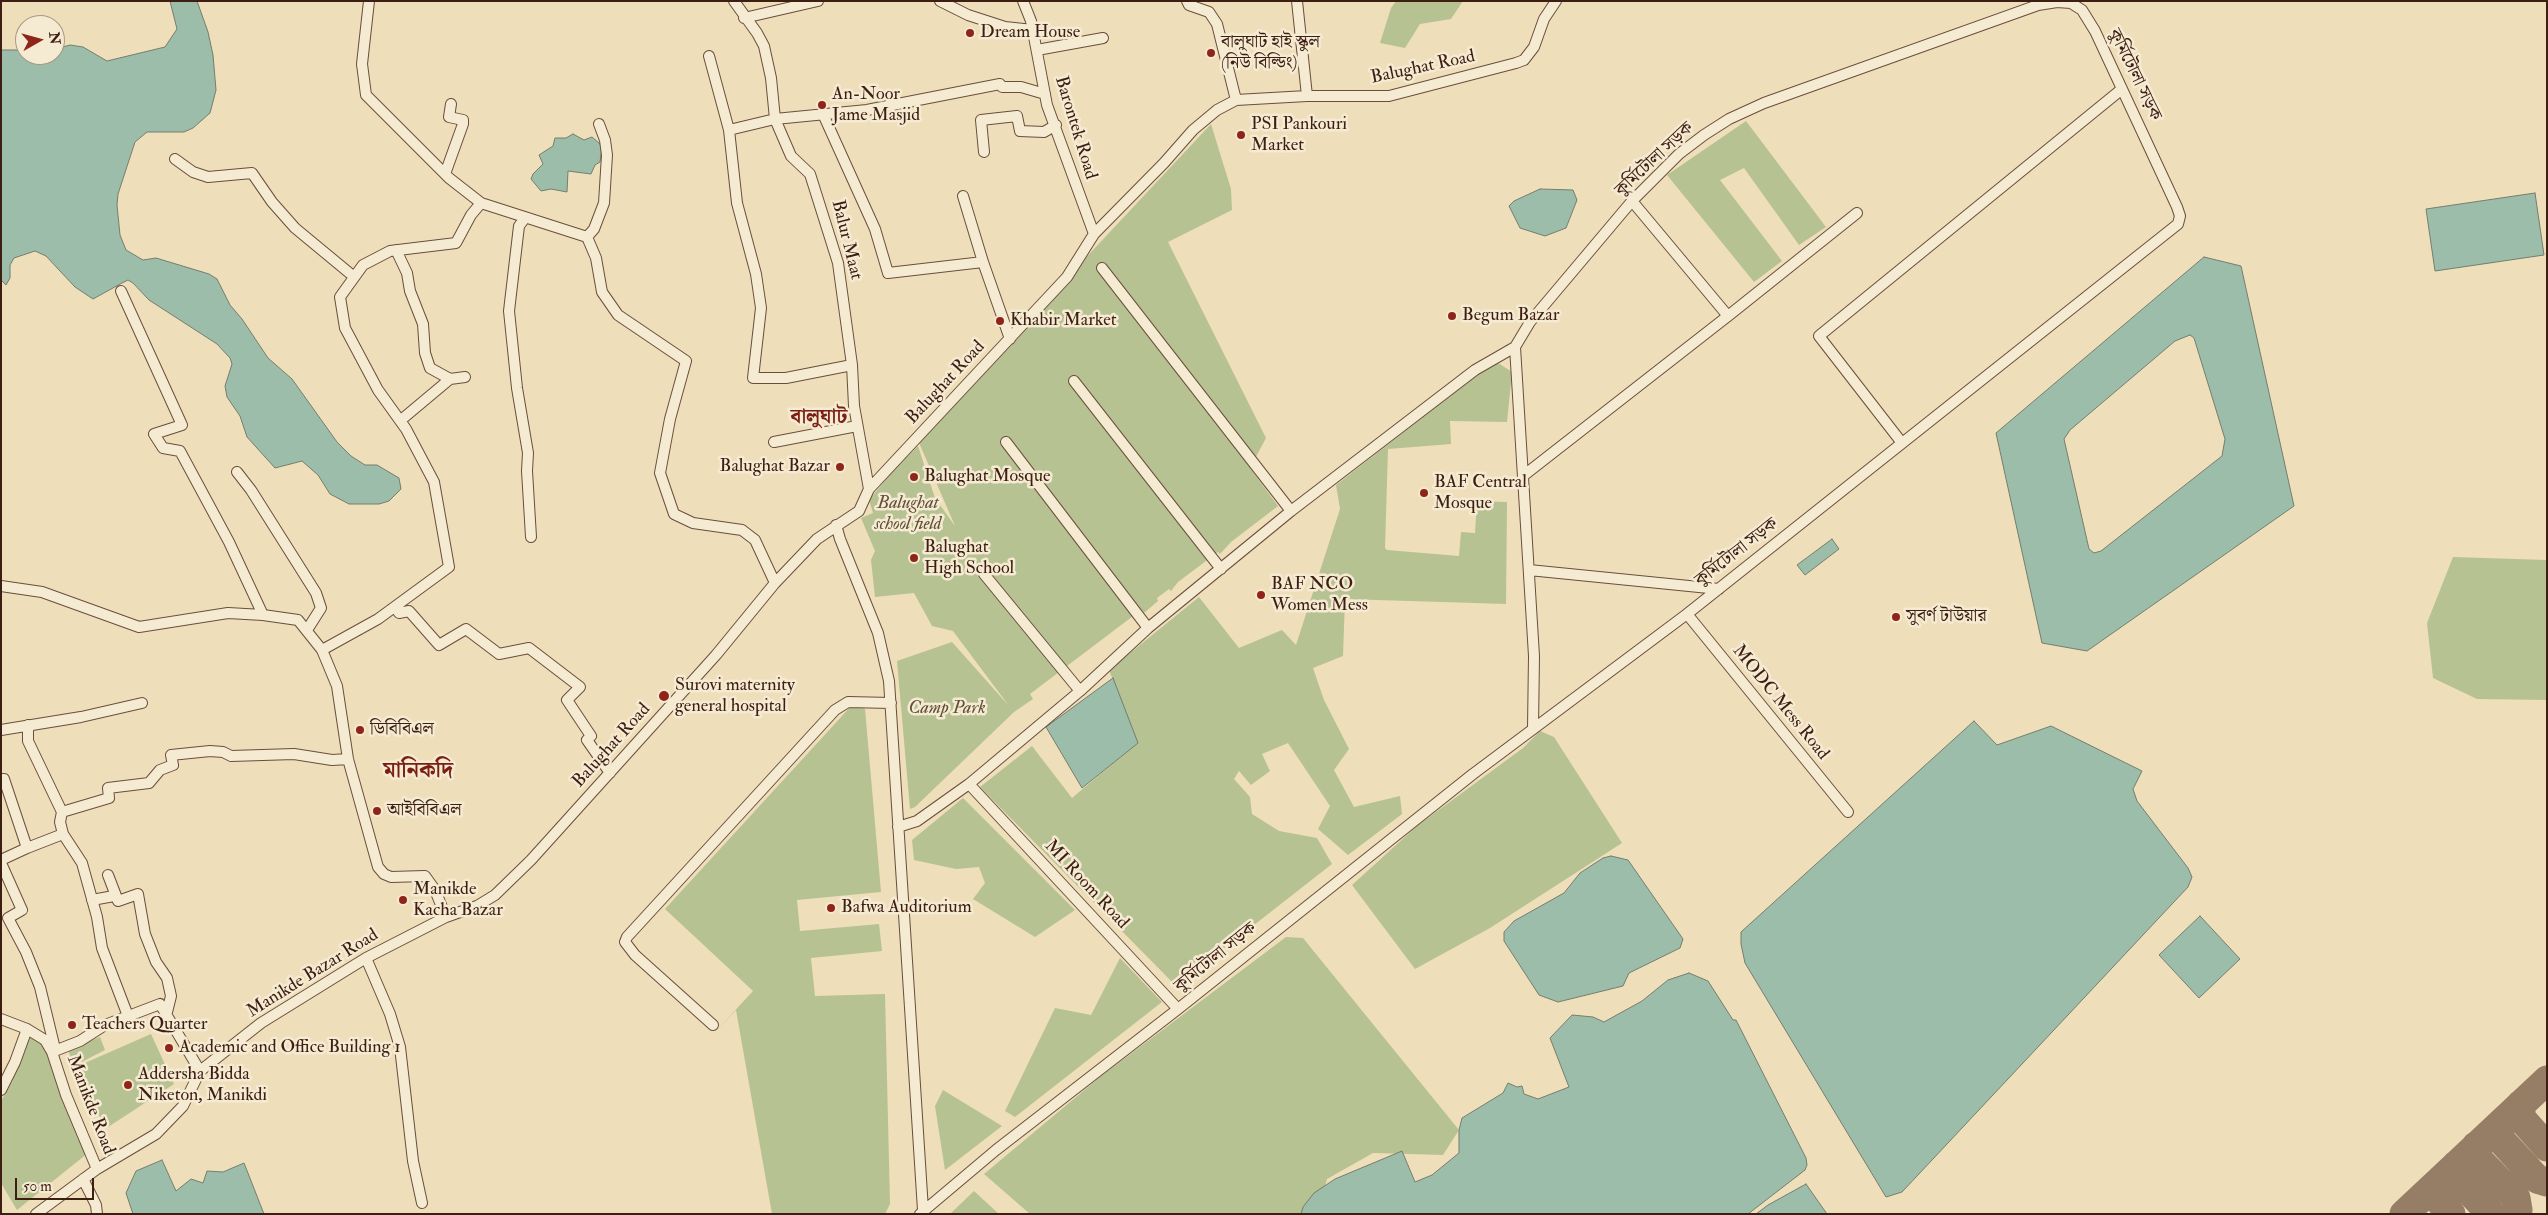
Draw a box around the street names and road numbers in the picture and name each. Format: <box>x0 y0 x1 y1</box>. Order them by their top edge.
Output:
street label: কুর্মিটোলা সড়ক <box>2103 26 2165 124</box>
street label: Balughat Road <box>1369 46 1477 90</box>
street label: Barontek Road <box>1049 74 1101 182</box>
street label: কুর্মিটোলা সড়ক <box>1611 118 1699 202</box>
street label: Balur Maat <box>826 198 866 282</box>
street label: Balughat Road <box>902 337 990 429</box>
street label: কুর্মিটোলা সড়ক <box>1691 514 1783 592</box>
street label: MODC Mess Road <box>1727 641 1833 765</box>
street label: Balughat Road <box>569 699 655 793</box>
street label: MI Room Road <box>1039 836 1133 934</box>
street label: কুর্মিটোলা সড়ক <box>1171 918 1261 998</box>
street label: Manikde Bazar Road <box>243 925 383 1023</box>
street label: Manikde Road <box>61 1052 119 1158</box>

